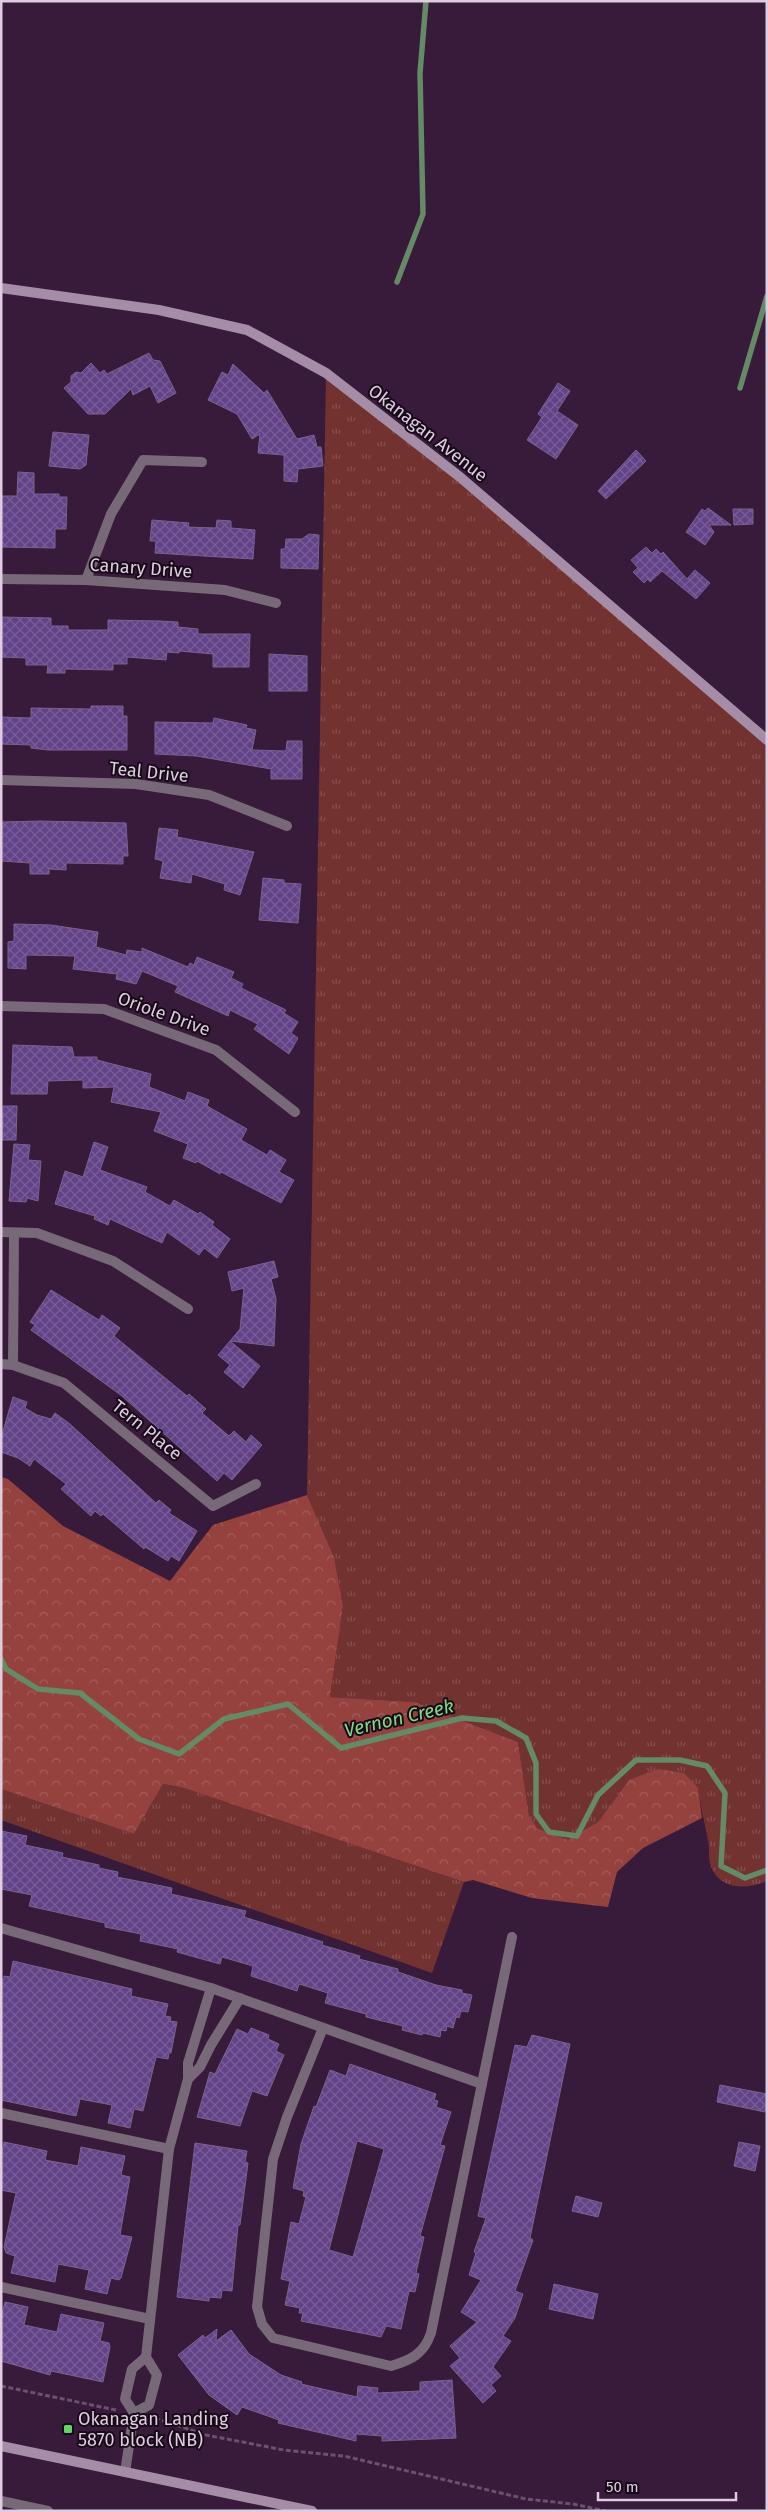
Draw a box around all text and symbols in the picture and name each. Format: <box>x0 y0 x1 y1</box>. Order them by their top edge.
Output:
street label: Okanagan Avenue <box>364 380 492 486</box>
street label: Canary Drive <box>89 553 193 583</box>
street label: Teal Drive <box>108 757 190 787</box>
street label: Oriole Drive <box>115 987 213 1041</box>
street label: Tern Place <box>108 1395 186 1465</box>
water label: Vernon Creek <box>342 1694 456 1742</box>
place label: Okanagan Landing 5870 block (NB) <box>78 2408 229 2451</box>
marker: Okanagan Landing 5870 block (NB) <box>62 2423 74 2435</box>
scale bar <box>598 2470 736 2502</box>
text: 50 m <box>606 2478 639 2496</box>

